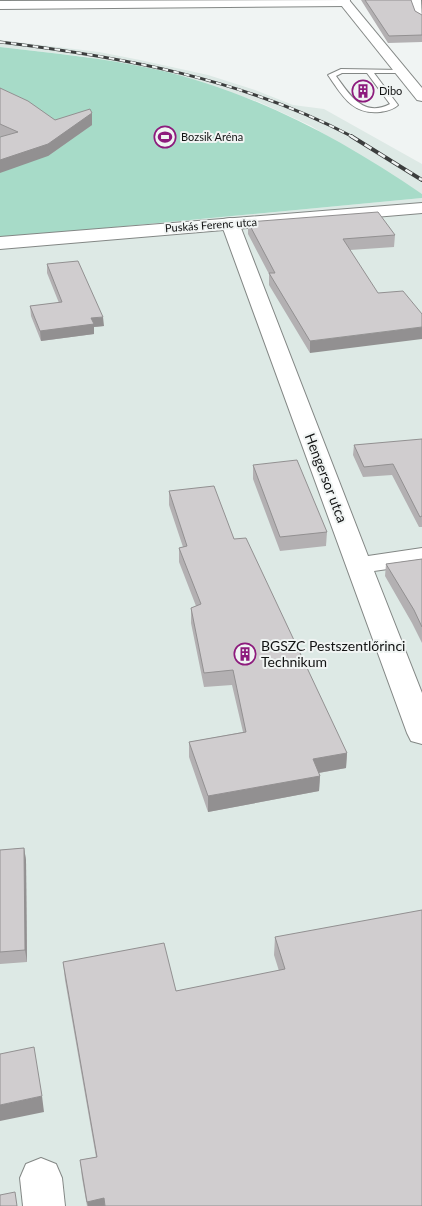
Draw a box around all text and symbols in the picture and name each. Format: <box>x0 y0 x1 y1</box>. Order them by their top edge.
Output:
building icon: Dibo <box>351 79 375 103</box>
place label: Dibo <box>379 84 402 97</box>
sports icon: Bozsik Aréna <box>153 125 177 149</box>
place label: Bozsik Aréna <box>181 130 243 143</box>
street label: Puskás Ferenc utca <box>165 215 257 234</box>
street label: Hengersor utca <box>302 431 351 525</box>
place label: BGSZC Pestszentlőrinci Technikum <box>261 637 405 670</box>
building icon: BGSZC Pestszentlőrinci Technikum <box>233 642 257 666</box>

